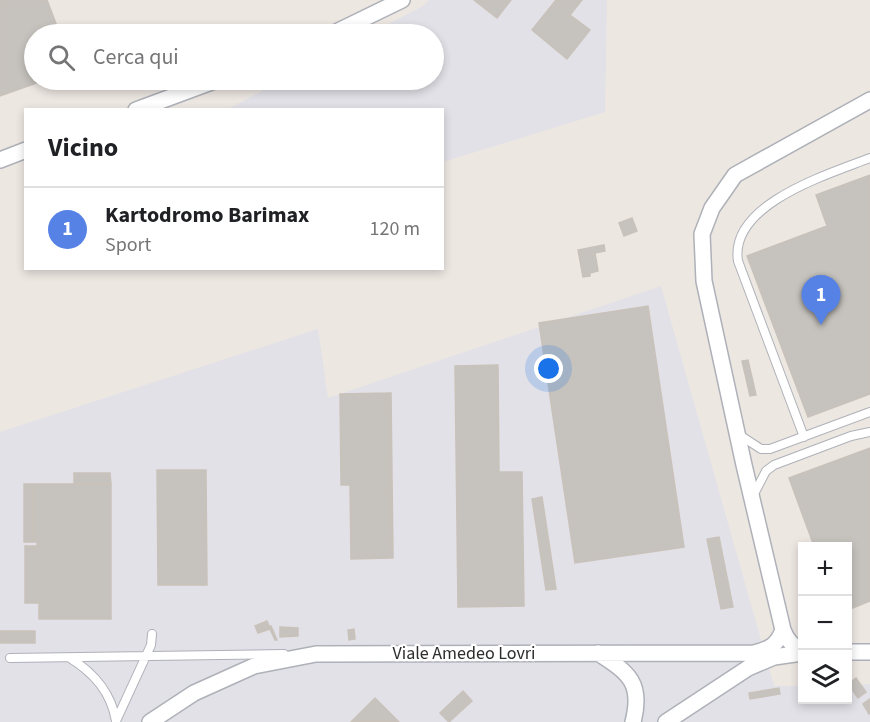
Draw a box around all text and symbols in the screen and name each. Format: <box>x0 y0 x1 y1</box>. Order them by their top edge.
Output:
search box <box>24 24 444 90</box>
icon: search <box>45 41 78 74</box>
text: Cerca qui <box>93 41 179 73</box>
text: Vicino <box>48 129 118 166</box>
text: Kartodromo Barimax <box>105 199 309 231</box>
text: 1 <box>62 215 73 243</box>
text: 120 m <box>370 215 420 243</box>
text: Sport <box>105 231 151 259</box>
pin: 1 <box>802 276 840 325</box>
your location <box>534 354 563 383</box>
map controls <box>798 542 852 704</box>
button: + <box>798 542 852 596</box>
button: − <box>798 596 852 650</box>
street label: Viale Amedeo Lovri <box>392 641 536 666</box>
button: layers <box>798 650 852 704</box>

